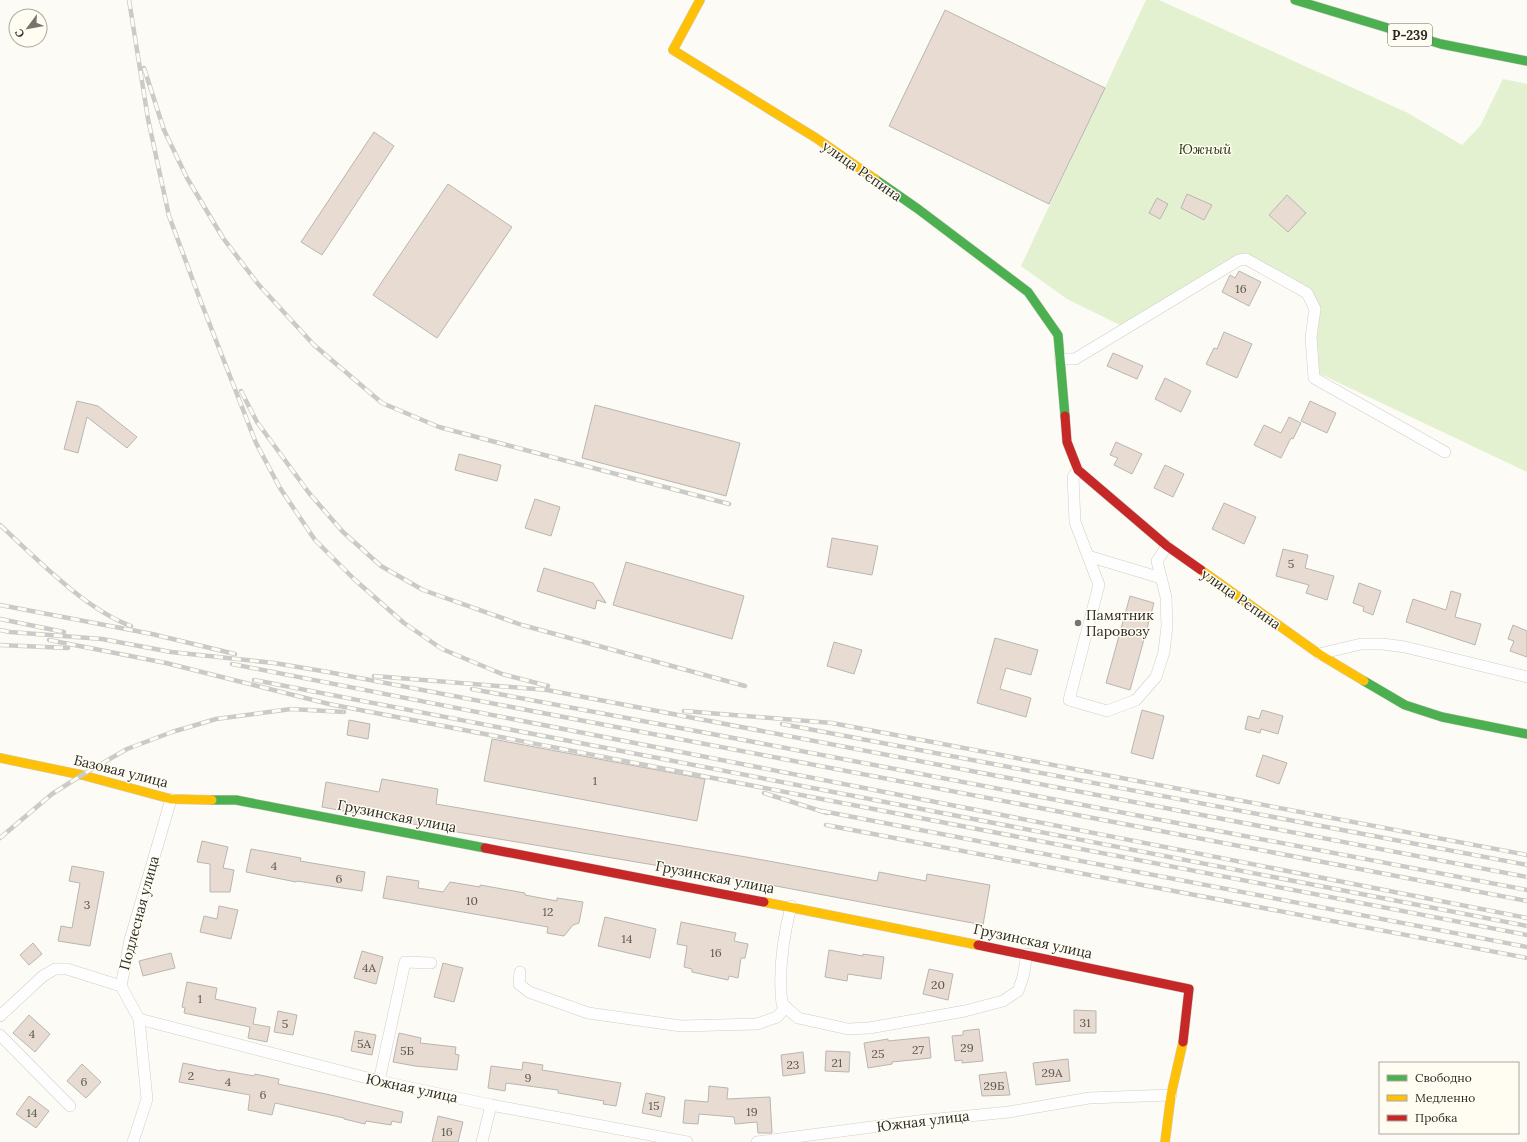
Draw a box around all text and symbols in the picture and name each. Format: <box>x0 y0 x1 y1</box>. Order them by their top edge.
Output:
north arrow <box>8 8 48 48</box>
road number: Р-239 <box>1388 24 1432 46</box>
text: С <box>11 26 27 40</box>
street label: улица Репина <box>819 137 905 205</box>
park label: Южный <box>1179 140 1232 158</box>
house number: 16 <box>1235 281 1247 296</box>
house number: 5 <box>1288 556 1294 571</box>
street label: улица Репина <box>1198 565 1284 633</box>
place label: Памятник Паровозу <box>1086 606 1154 640</box>
marker: Памятник Паровозу <box>1073 618 1083 628</box>
street label: Базовая улица <box>72 751 170 791</box>
house number: 1 <box>593 773 597 788</box>
street label: Грузинская улица <box>336 796 458 836</box>
street label: Подлесная улица <box>115 854 163 972</box>
street label: Грузинская улица <box>654 857 776 897</box>
house number: 4 <box>271 858 278 873</box>
house number: 6 <box>336 871 343 886</box>
house number: 10 <box>466 893 478 908</box>
house number: 3 <box>84 897 91 912</box>
house number: 12 <box>543 904 553 919</box>
street label: Грузинская улица <box>972 920 1094 962</box>
house number: 14 <box>622 931 633 946</box>
house number: 16 <box>710 945 722 960</box>
house number: 4А <box>362 960 376 975</box>
house number: 20 <box>931 977 945 992</box>
house number: 1 <box>198 991 202 1006</box>
house number: 31 <box>1079 1015 1091 1030</box>
house number: 5 <box>282 1016 288 1031</box>
house number: 4 <box>29 1026 36 1041</box>
house number: 5А <box>357 1036 372 1051</box>
house number: 29 <box>960 1040 974 1055</box>
house number: 27 <box>912 1042 924 1057</box>
house number: 5Б <box>400 1043 414 1058</box>
house number: 25 <box>872 1046 884 1061</box>
house number: 21 <box>832 1055 842 1070</box>
house number: 23 <box>787 1057 800 1072</box>
legend <box>1379 1062 1519 1134</box>
house number: 29А <box>1042 1065 1063 1080</box>
house number: 2 <box>188 1068 194 1083</box>
street label: Южная улица <box>364 1069 460 1107</box>
house number: 9 <box>525 1070 532 1085</box>
text: Свободно <box>1415 1070 1472 1085</box>
house number: 6 <box>81 1074 88 1089</box>
house number: 4 <box>225 1074 232 1089</box>
house number: 29Б <box>984 1078 1004 1093</box>
house number: 6 <box>260 1087 267 1102</box>
text: Медленно <box>1415 1090 1475 1105</box>
house number: 15 <box>649 1098 659 1113</box>
house number: 19 <box>746 1104 758 1119</box>
house number: 14 <box>27 1105 38 1120</box>
street label: Южная улица <box>876 1106 970 1136</box>
text: Пробка <box>1415 1110 1457 1125</box>
house number: 16 <box>441 1124 453 1139</box>

